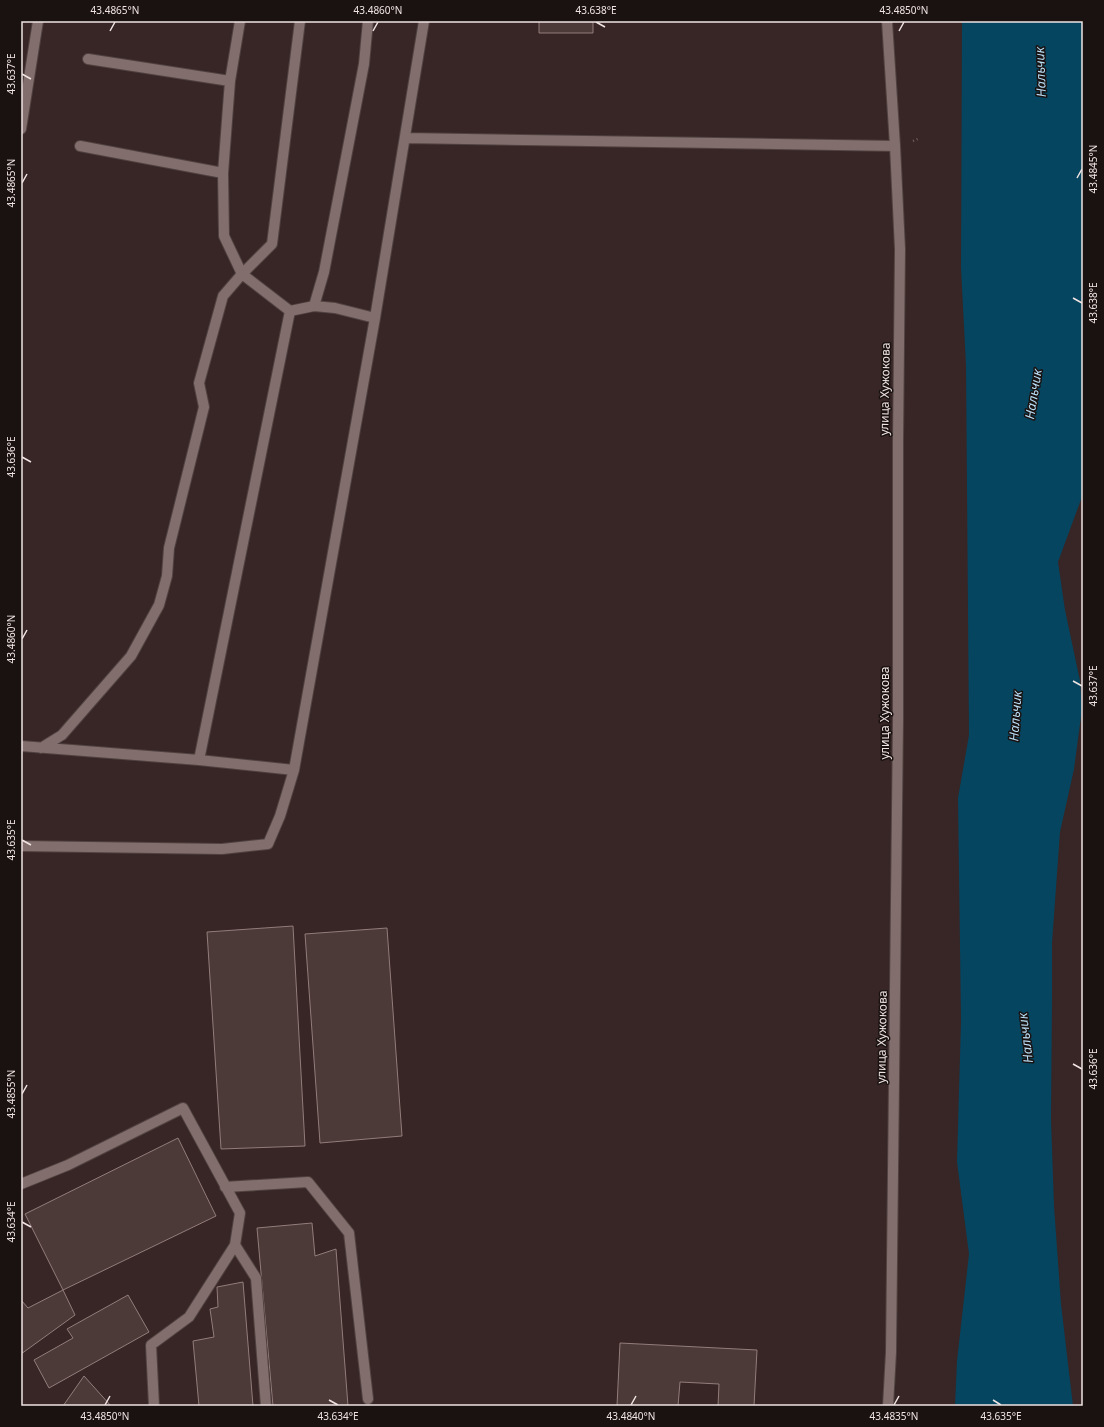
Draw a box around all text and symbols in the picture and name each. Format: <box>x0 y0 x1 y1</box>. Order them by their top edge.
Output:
text: 43.4865°N <box>91 3 139 17</box>
text: 43.4860°N <box>354 3 402 17</box>
text: 43.638°E <box>575 3 617 17</box>
text: 43.4850°N <box>880 3 928 17</box>
water label: Нальчик <box>1030 46 1050 98</box>
text: 43.637°E <box>4 53 18 95</box>
text: 43.4845°N <box>1086 145 1100 193</box>
text: 43.4865°N <box>4 159 18 207</box>
text: 43.638°E <box>1086 282 1100 324</box>
street label: улица Хужокова <box>875 342 894 436</box>
water label: Нальчик <box>1020 367 1046 420</box>
text: 43.636°E <box>4 436 18 478</box>
text: 43.4860°N <box>4 615 18 663</box>
text: 43.637°E <box>1086 665 1100 707</box>
street label: улица Хужокова <box>876 667 893 759</box>
water label: Нальчик <box>1004 690 1026 742</box>
text: 43.635°E <box>4 819 18 861</box>
street label: улица Хужокова <box>872 990 891 1084</box>
water label: Нальчик <box>1013 1011 1037 1064</box>
text: 43.636°E <box>1086 1048 1100 1090</box>
text: 43.4855°N <box>4 1070 18 1118</box>
text: 43.634°E <box>4 1201 18 1243</box>
text: 43.4850°N <box>81 1409 129 1423</box>
text: 43.634°E <box>317 1409 359 1423</box>
text: 43.4840°N <box>607 1409 655 1423</box>
text: 43.4835°N <box>870 1409 918 1423</box>
text: 43.635°E <box>980 1409 1022 1423</box>

